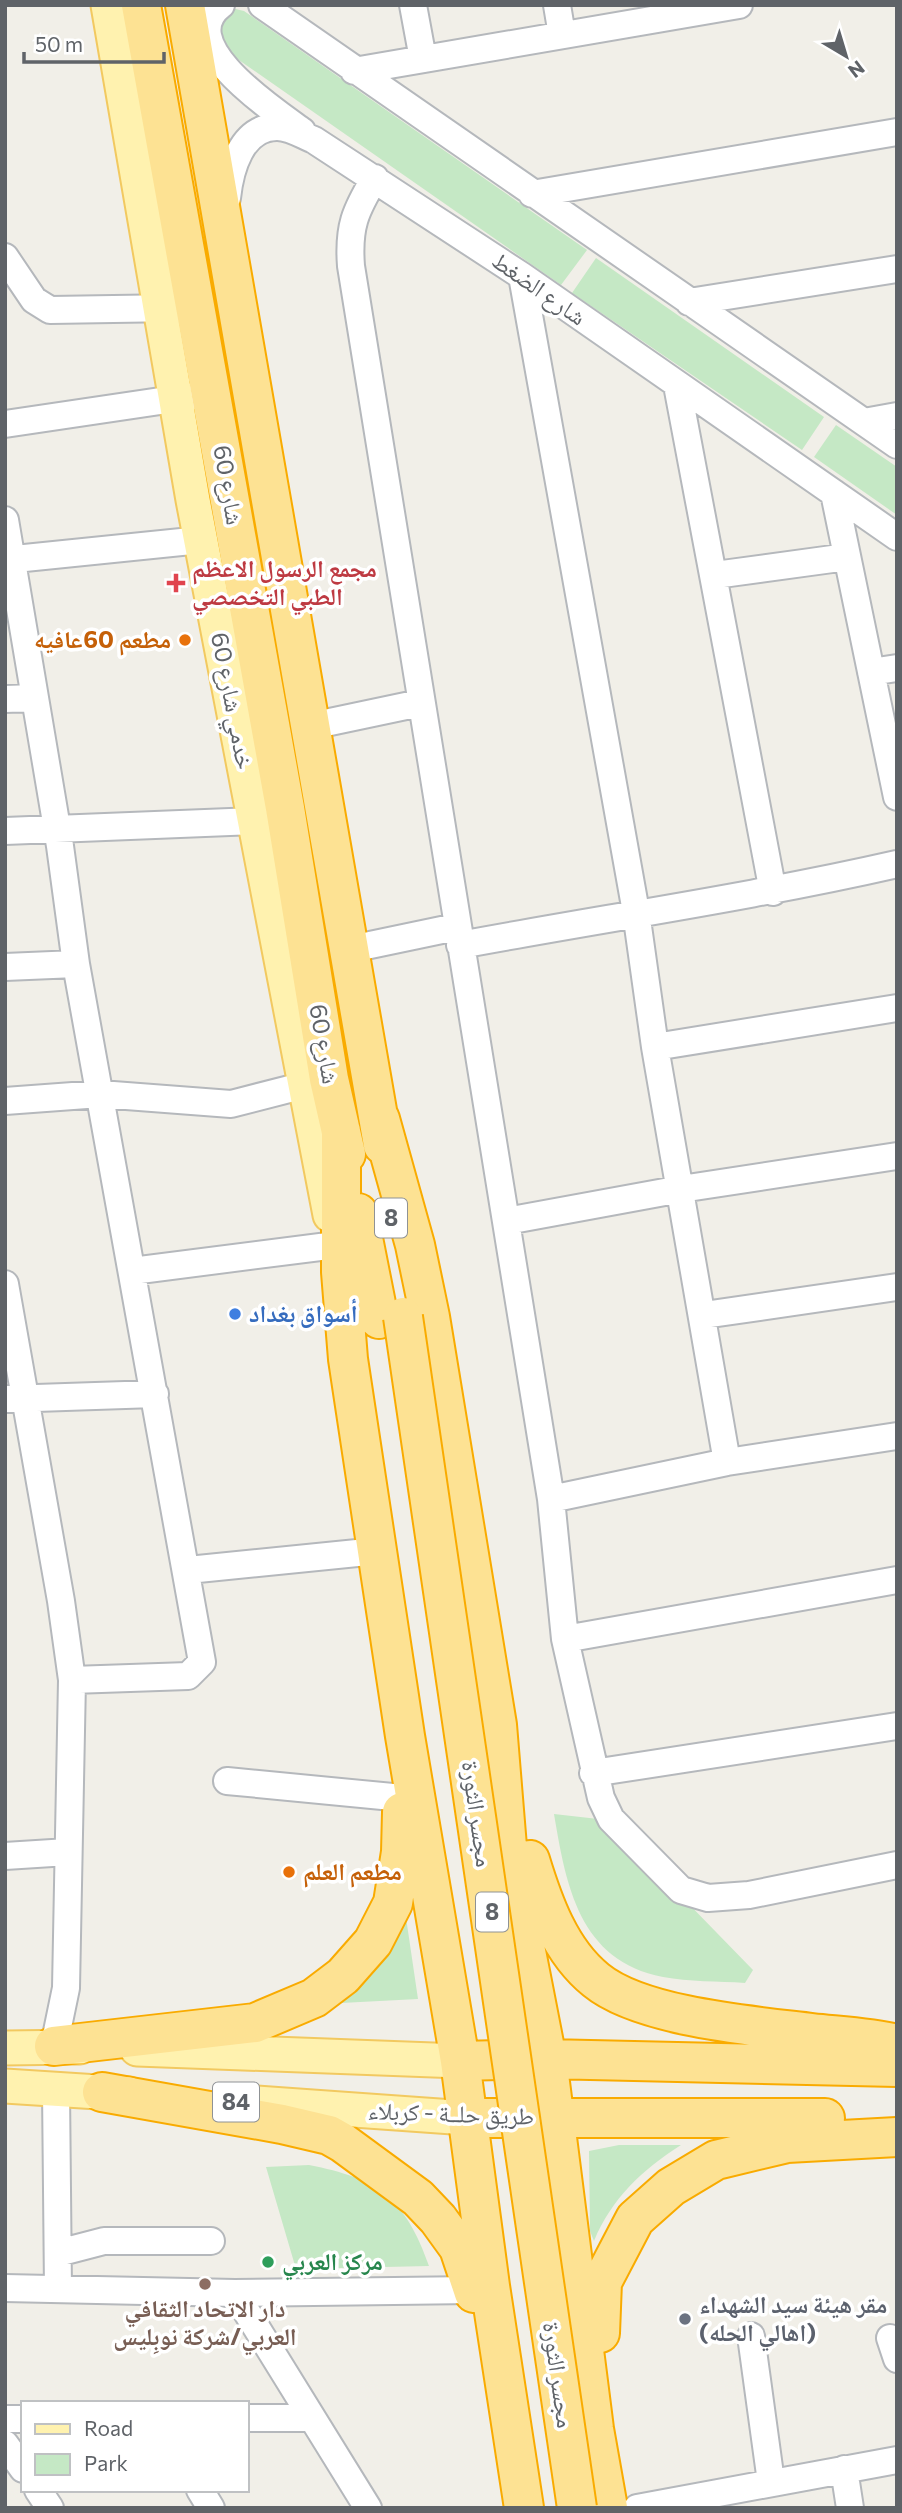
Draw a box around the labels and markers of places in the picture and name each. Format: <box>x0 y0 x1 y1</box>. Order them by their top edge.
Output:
place label: مجمع الرسول الاعظم الطبي التخصصي <box>192 553 377 616</box>
marker: مجمع الرسول الاعظم الطبي التخصصي <box>166 573 186 593</box>
place label: مطعم 60عافيه <box>34 624 171 656</box>
marker: مطعم 60عافيه <box>177 632 193 648</box>
place label: أسواق بغداد <box>249 1298 358 1328</box>
marker: أسواق بغداد <box>227 1306 243 1322</box>
place label: مطعم العلم <box>303 1856 402 1888</box>
marker: مطعم العلم <box>281 1864 297 1880</box>
place label: مركز العربي <box>282 2246 383 2281</box>
marker: مركز العربي <box>260 2254 276 2270</box>
marker: دار الاتحاد الثقافي العربي/شركة نوبِليس <box>197 2276 213 2292</box>
place label: مقر هيئة سيد الشهداء (اهالي الحله) <box>699 2289 887 2352</box>
place label: دار الاتحاد الثقافي العربي/شركة نوبِليس <box>113 2293 297 2356</box>
marker: مقر هيئة سيد الشهداء (اهالي الحله) <box>677 2311 693 2327</box>

